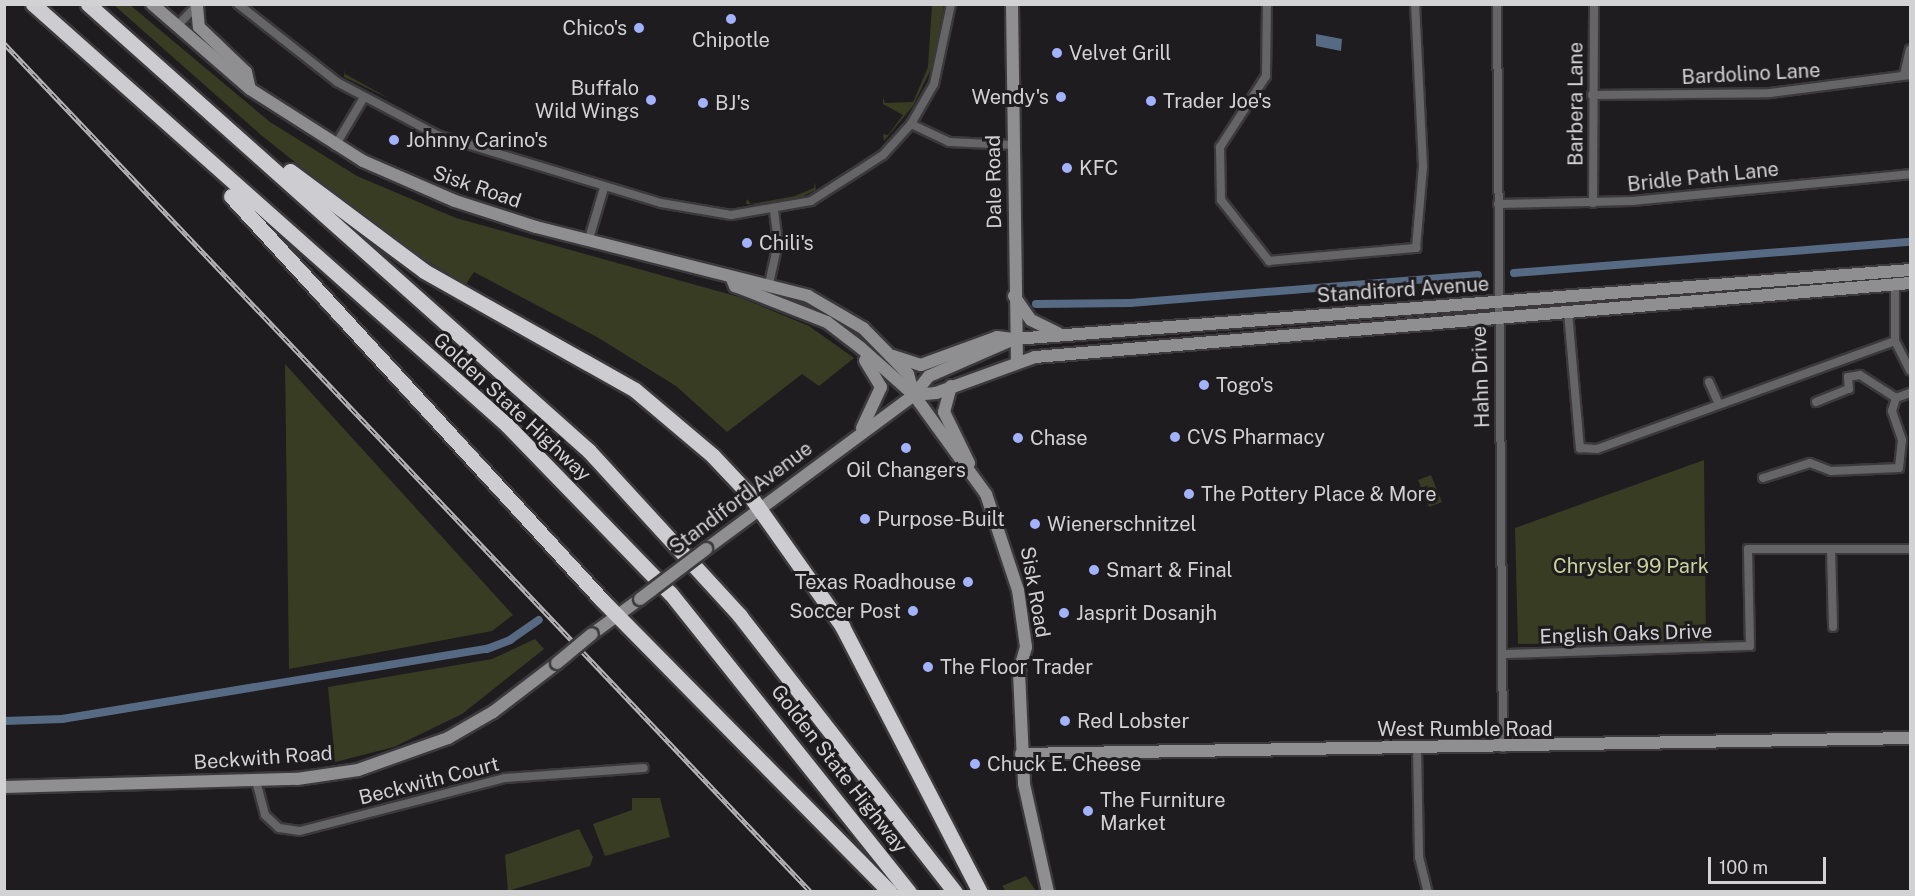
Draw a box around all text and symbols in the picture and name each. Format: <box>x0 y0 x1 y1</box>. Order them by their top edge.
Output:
marker: Chipotle <box>724 12 738 26</box>
place label: Chico's <box>562 16 627 40</box>
marker: Chico's <box>632 21 646 35</box>
place label: Chipotle <box>692 28 770 52</box>
place label: Velvet Grill <box>1069 41 1171 65</box>
street label: Barbera Lane <box>1564 42 1588 166</box>
marker: Velvet Grill <box>1050 46 1064 60</box>
street label: Bardolino Lane <box>1681 58 1821 90</box>
place label: Buffalo Wild Wings <box>535 77 639 124</box>
place label: Wendy's <box>972 85 1049 109</box>
place label: Trader Joe's <box>1163 89 1271 113</box>
marker: Wendy's <box>1054 90 1068 104</box>
place label: BJ's <box>715 91 750 115</box>
marker: Buffalo Wild Wings <box>644 93 658 107</box>
marker: Trader Joe's <box>1144 94 1158 108</box>
marker: BJ's <box>696 96 710 110</box>
place label: Johnny Carino's <box>406 128 548 152</box>
marker: Johnny Carino's <box>387 133 401 147</box>
street label: Dale Road <box>981 135 1007 229</box>
place label: KFC <box>1079 156 1118 180</box>
street label: Bridle Path Lane <box>1626 157 1780 197</box>
street label: Sisk Road <box>430 161 524 213</box>
marker: KFC <box>1060 161 1074 175</box>
place label: Chili's <box>759 231 814 255</box>
marker: Chili's <box>740 236 754 250</box>
street label: Standiford Avenue <box>1316 272 1490 308</box>
street label: Hahn Drive <box>1467 326 1495 428</box>
street label: Golden State Highway <box>428 328 596 486</box>
place label: Togo's <box>1216 373 1273 397</box>
marker: Togo's <box>1197 378 1211 392</box>
place label: CVS Pharmacy <box>1187 425 1325 449</box>
place label: Chase <box>1030 426 1088 450</box>
marker: CVS Pharmacy <box>1168 430 1182 444</box>
marker: Chase <box>1011 431 1025 445</box>
street label: Standiford Avenue <box>665 436 817 560</box>
marker: Oil Changers <box>899 441 913 455</box>
place label: Oil Changers <box>846 458 966 482</box>
place label: The Pottery Place & More <box>1201 482 1437 506</box>
marker: The Pottery Place & More <box>1182 487 1196 501</box>
place label: Purpose-Built <box>877 507 1005 531</box>
marker: Purpose-Built <box>858 512 872 526</box>
place label: Wienerschnitzel <box>1047 512 1197 536</box>
marker: Wienerschnitzel <box>1028 517 1042 531</box>
street label: Sisk Road <box>1015 545 1055 639</box>
park label: Chrysler 99 Park <box>1553 554 1709 578</box>
place label: Smart & Final <box>1106 558 1233 582</box>
marker: Smart & Final <box>1087 563 1101 577</box>
place label: Texas Roadhouse <box>795 570 956 594</box>
marker: Texas Roadhouse <box>961 575 975 589</box>
place label: Soccer Post <box>789 599 901 623</box>
place label: Jasprit Dosanjh <box>1076 601 1217 625</box>
marker: Soccer Post <box>906 604 920 618</box>
marker: Jasprit Dosanjh <box>1057 606 1071 620</box>
street label: English Oaks Drive <box>1539 619 1713 649</box>
place label: The Floor Trader <box>940 655 1093 679</box>
marker: The Floor Trader <box>921 660 935 674</box>
street label: Golden State Highway <box>766 680 912 858</box>
place label: Red Lobster <box>1077 709 1189 733</box>
marker: Red Lobster <box>1058 714 1072 728</box>
street label: West Rumble Road <box>1377 717 1553 741</box>
street label: Beckwith Road <box>193 741 333 775</box>
street label: Beckwith Court <box>356 752 502 810</box>
place label: Chuck E. Cheese <box>987 752 1141 776</box>
marker: Chuck E. Cheese <box>968 757 982 771</box>
place label: The Furniture Market <box>1100 788 1226 835</box>
marker: The Furniture Market <box>1081 804 1095 818</box>
scale bar <box>1711 845 1830 883</box>
text: 100 m <box>1719 857 1768 878</box>

